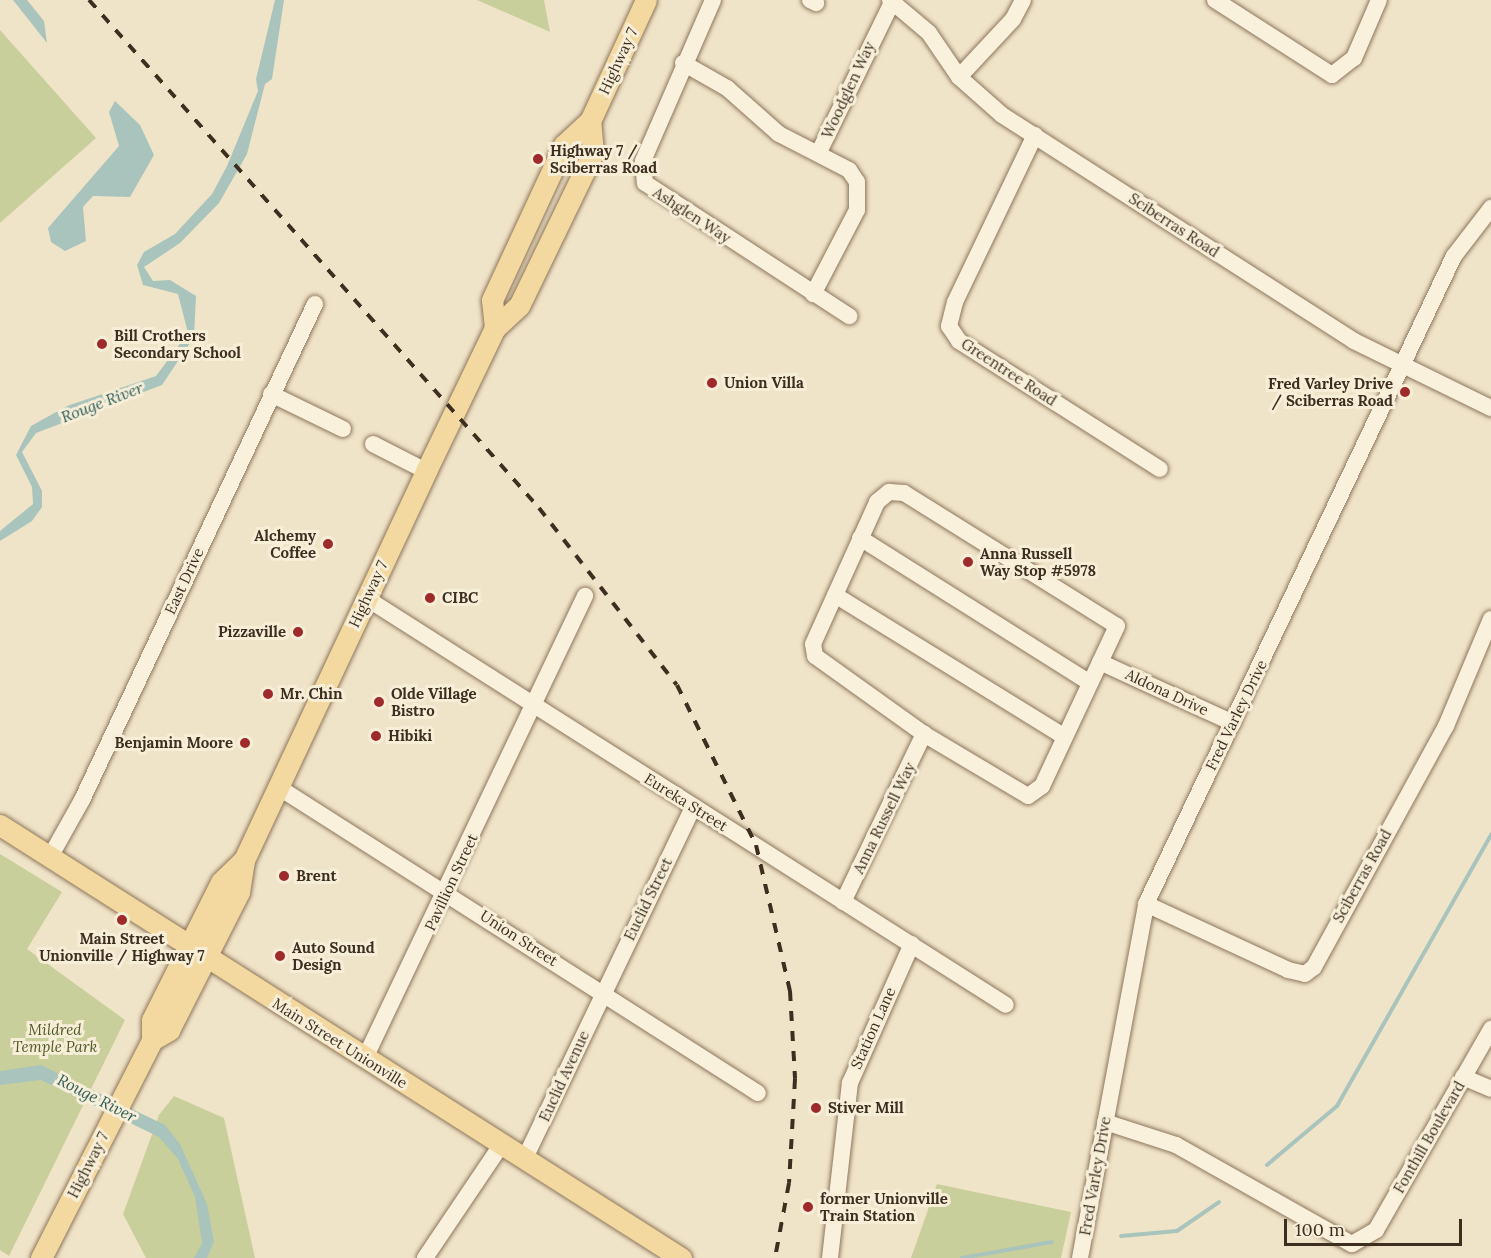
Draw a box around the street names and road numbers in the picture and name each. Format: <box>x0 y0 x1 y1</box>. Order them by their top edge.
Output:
street label: Highway 7 <box>595 25 641 97</box>
street label: Woodglen Way <box>818 39 878 141</box>
street label: Ashglen Way <box>650 183 734 247</box>
street label: Sciberras Road <box>1126 189 1222 261</box>
street label: Greentree Road <box>958 334 1060 410</box>
street label: East Drive <box>161 545 207 617</box>
street label: Highway 7 <box>345 558 391 630</box>
street label: Fred Varley Drive <box>1201 657 1271 773</box>
street label: Aldona Drive <box>1123 665 1211 719</box>
street label: Anna Russell Way <box>849 759 919 877</box>
street label: Eureka Street <box>641 769 731 835</box>
street label: Sciberras Road <box>1329 826 1395 926</box>
street label: Pavillion Street <box>421 831 481 933</box>
street label: Euclid Street <box>620 855 676 943</box>
street label: Union Street <box>477 906 561 970</box>
street label: Station Lane <box>847 984 899 1072</box>
street label: Main Street Unionville <box>269 994 411 1092</box>
street label: Euclid Avenue <box>535 1028 593 1124</box>
street label: Fonthill Boulevard <box>1390 1078 1468 1196</box>
street label: Fred Varley Drive <box>1076 1115 1114 1237</box>
street label: Highway 7 <box>64 1129 112 1201</box>

